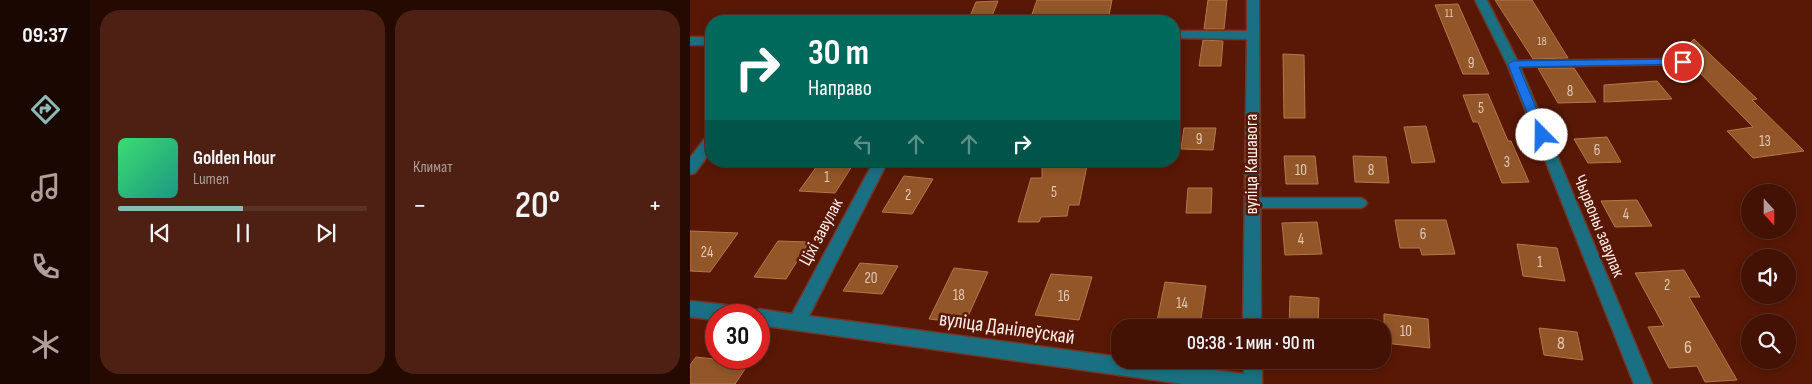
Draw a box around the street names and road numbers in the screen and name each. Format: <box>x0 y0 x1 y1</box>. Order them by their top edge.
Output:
street label: вуліца Кашавога <box>1241 114 1262 214</box>
street label: Чырвоны завулак <box>1569 172 1629 280</box>
street label: Ціхі завулак <box>795 195 848 269</box>
street label: вуліца Данілеўскай <box>938 306 1076 350</box>

